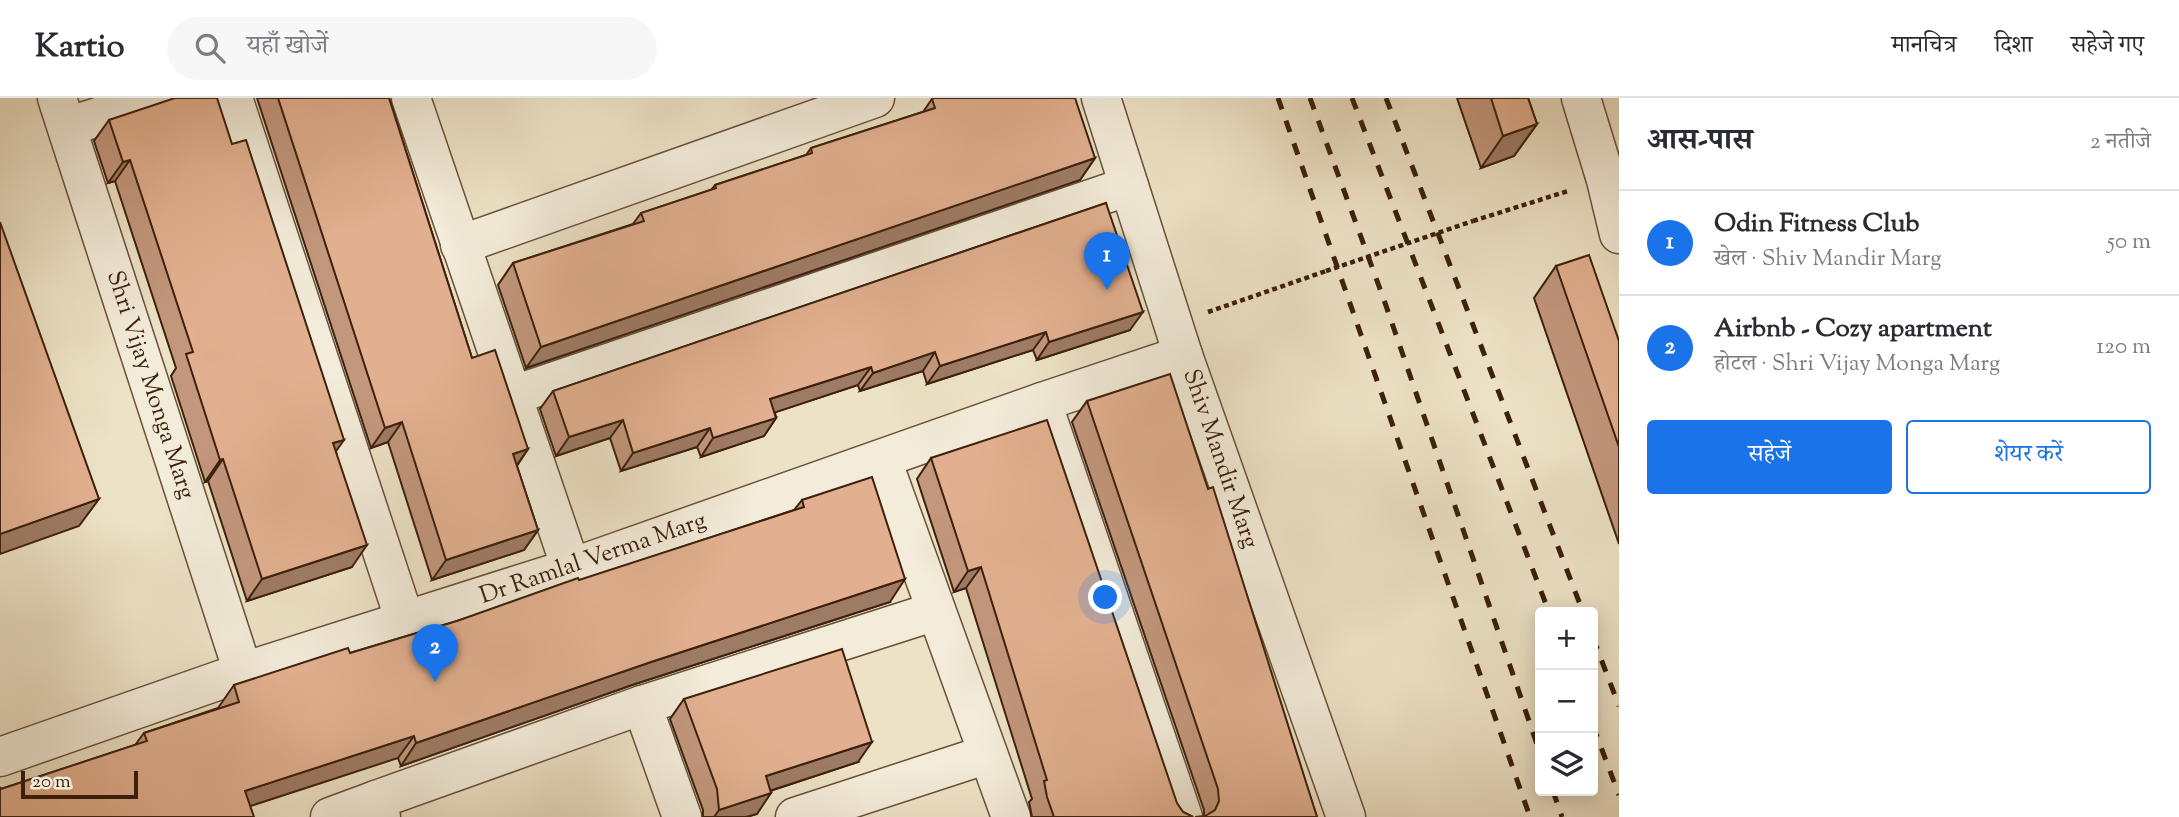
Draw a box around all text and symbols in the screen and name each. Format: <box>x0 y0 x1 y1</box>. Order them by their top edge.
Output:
search box <box>167 17 657 80</box>
text: Kartio <box>35 24 125 72</box>
text: यहाँ खोजें <box>247 28 328 65</box>
icon: search <box>191 29 229 67</box>
text: मानचित्र <box>1891 29 1956 63</box>
text: दिशा <box>1994 29 2033 63</box>
text: सहेजे गए <box>2071 29 2144 63</box>
text: आस-पास <box>1647 120 1753 163</box>
text: 2 नतीजे <box>2090 126 2151 159</box>
text: Odin Fitness Club <box>1714 206 1919 243</box>
text: 1 <box>1666 226 1674 259</box>
text: 50 m <box>2107 226 2151 259</box>
pin: 1 <box>1084 232 1130 290</box>
text: खेल · Shiv Mandir Marg <box>1714 243 1942 276</box>
street label: Shri Vijay Monga Marg <box>97 266 203 504</box>
text: Airbnb - Cozy apartment <box>1714 311 1992 348</box>
text: 2 <box>1665 331 1675 364</box>
text: 120 m <box>2096 331 2151 364</box>
text: होटल · Shri Vijay Monga Marg <box>1714 348 2000 381</box>
street label: Shiv Mandir Marg <box>1173 365 1267 554</box>
button: सहेजें <box>1647 420 1892 494</box>
button: शेयर करें <box>1906 420 2151 494</box>
street label: Dr Ramlal Verma Marg <box>475 504 711 614</box>
your location <box>1088 580 1122 614</box>
map controls <box>1535 607 1598 796</box>
button: + <box>1535 607 1598 670</box>
pin: 2 <box>412 624 458 682</box>
button: − <box>1535 670 1598 733</box>
button: layers <box>1535 733 1598 796</box>
scale bar <box>21 768 138 800</box>
text: 20 m <box>32 769 71 796</box>

